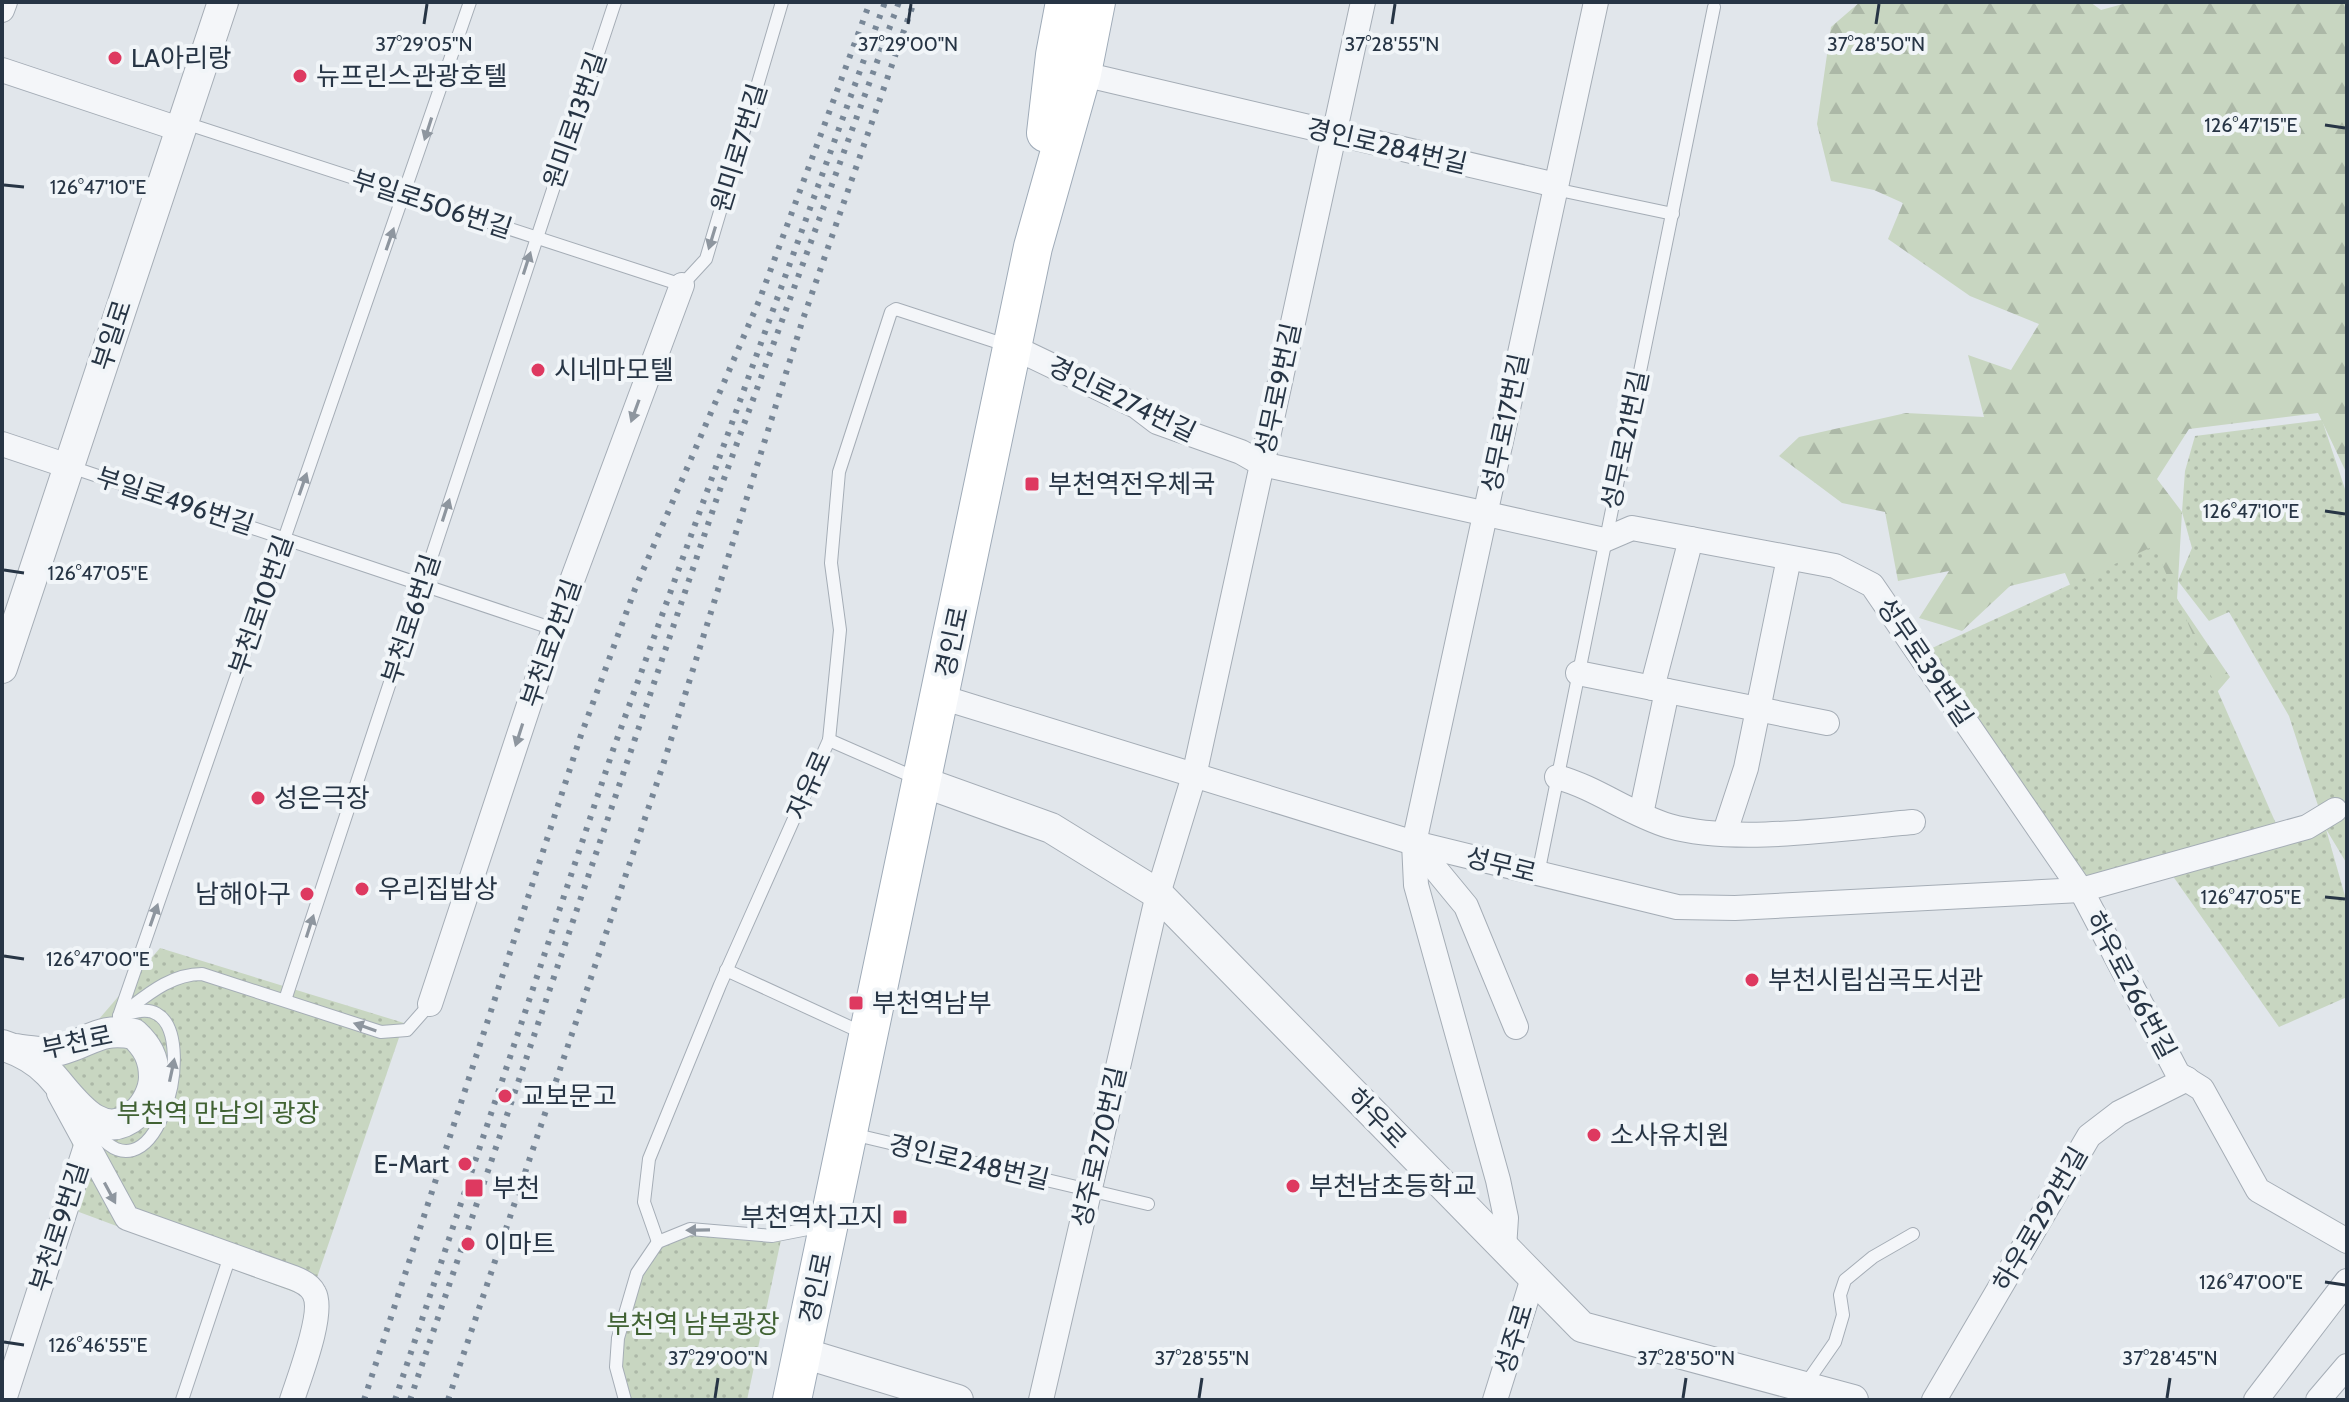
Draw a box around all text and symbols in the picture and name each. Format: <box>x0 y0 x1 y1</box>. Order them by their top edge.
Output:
text: 37°29'05"N <box>375 32 473 56</box>
text: 37°29'00"N <box>858 32 958 56</box>
text: 37°28'55"N <box>1345 32 1439 56</box>
text: 37°28'50"N <box>1827 32 1925 56</box>
place label: LA아리랑 <box>131 42 232 74</box>
street label: 원미로13번길 <box>537 48 613 192</box>
marker: LA아리랑 <box>106 49 124 67</box>
place label: 뉴프린스관광호텔 <box>316 60 507 92</box>
marker: 뉴프린스관광호텔 <box>291 67 309 85</box>
street label: 원미로7번길 <box>704 80 774 216</box>
street label: 경인로284번길 <box>1303 112 1471 180</box>
text: 126°47'15"E <box>2204 113 2298 137</box>
one-way arrow <box>421 117 433 141</box>
street label: 부일로506번길 <box>348 163 516 245</box>
text: 126°47'10"E <box>50 175 146 199</box>
one-way arrow <box>705 226 718 250</box>
one-way arrow <box>384 227 396 251</box>
one-way arrow <box>521 251 533 275</box>
street label: 부일로 <box>86 296 138 374</box>
street label: 성무로9번길 <box>1248 320 1308 458</box>
street label: 경인로274번길 <box>1043 349 1201 449</box>
street label: 성무로17번길 <box>1475 351 1535 495</box>
place label: 시네마모텔 <box>554 354 674 386</box>
marker: 시네마모텔 <box>529 361 547 379</box>
street label: 성무로21번길 <box>1595 367 1655 513</box>
one-way arrow <box>628 399 641 423</box>
street label: 부일로496번길 <box>92 460 258 542</box>
place label: 부천역전우체국 <box>1048 468 1215 500</box>
one-way arrow <box>297 472 310 496</box>
marker: 부천역전우체국 <box>1023 475 1041 493</box>
one-way arrow <box>441 498 453 522</box>
text: 126°47'10"E <box>2203 499 2299 523</box>
street label: 부천로10번길 <box>222 531 300 679</box>
street label: 부천로6번길 <box>375 550 447 688</box>
text: 126°47'05"E <box>48 561 148 585</box>
street label: 부천로2번길 <box>514 575 588 711</box>
street label: 성무로39번길 <box>1870 592 1980 732</box>
street label: 경인로 <box>929 604 975 680</box>
one-way arrow <box>512 723 525 747</box>
street label: 자유로 <box>780 746 838 824</box>
place label: 성은극장 <box>274 782 370 814</box>
marker: 성은극장 <box>249 789 267 807</box>
street label: 성무로 <box>1462 841 1540 889</box>
place label: 우리집밥상 <box>378 873 498 905</box>
place label: 남해아구 <box>195 878 291 910</box>
marker: 우리집밥상 <box>353 880 371 898</box>
marker: 남해아구 <box>298 885 316 903</box>
text: 126°47'05"E <box>2201 885 2301 909</box>
one-way arrow <box>148 903 161 927</box>
street label: 하우로266번길 <box>2079 906 2183 1064</box>
one-way arrow <box>304 913 316 937</box>
text: 126°47'00"E <box>46 947 150 971</box>
place label: 부천시립심곡도서관 <box>1768 964 1983 996</box>
marker: 부천시립심곡도서관 <box>1743 971 1761 989</box>
place label: 부천역남부 <box>872 987 992 1019</box>
marker: 부천역남부 <box>847 994 865 1012</box>
street label: 부천로 <box>39 1019 115 1065</box>
one-way arrow <box>353 1020 377 1032</box>
one-way arrow <box>166 1058 179 1083</box>
street label: 성주로270번길 <box>1065 1063 1133 1231</box>
place label: 교보문고 <box>521 1080 617 1112</box>
street label: 하우로 <box>1341 1081 1413 1155</box>
marker: 교보문고 <box>496 1087 514 1105</box>
park label: 부천역 만남의 광장 <box>116 1097 320 1129</box>
place label: 소사유치원 <box>1610 1119 1730 1151</box>
marker: 소사유치원 <box>1585 1126 1603 1144</box>
street label: 경인로248번길 <box>885 1128 1053 1196</box>
street label: 하우로292번길 <box>1986 1141 2094 1297</box>
place label: E-Mart <box>373 1148 449 1180</box>
marker: E-Mart <box>456 1155 474 1173</box>
street label: 부천로9번길 <box>23 1158 95 1296</box>
place label: 부천남초등학교 <box>1309 1170 1476 1202</box>
place label: 부천 <box>492 1172 540 1204</box>
marker: 부천 <box>463 1177 485 1199</box>
marker: 부천남초등학교 <box>1284 1177 1302 1195</box>
one-way arrow <box>104 1181 117 1204</box>
place label: 부천역차고지 <box>740 1201 884 1233</box>
marker: 부천역차고지 <box>891 1208 909 1226</box>
one-way arrow <box>685 1224 710 1236</box>
place label: 이마트 <box>484 1228 556 1260</box>
marker: 이마트 <box>459 1235 477 1253</box>
street label: 경인로 <box>793 1250 839 1326</box>
text: 126°47'00"E <box>2199 1270 2303 1294</box>
street label: 성주로 <box>1488 1300 1540 1378</box>
park label: 부천역 남부광장 <box>606 1308 780 1340</box>
text: 126°46'55"E <box>49 1333 147 1357</box>
text: 37°29'00"N <box>668 1346 768 1370</box>
text: 37°28'55"N <box>1155 1346 1249 1370</box>
text: 37°28'50"N <box>1637 1346 1735 1370</box>
text: 37°28'45"N <box>2122 1346 2218 1370</box>

